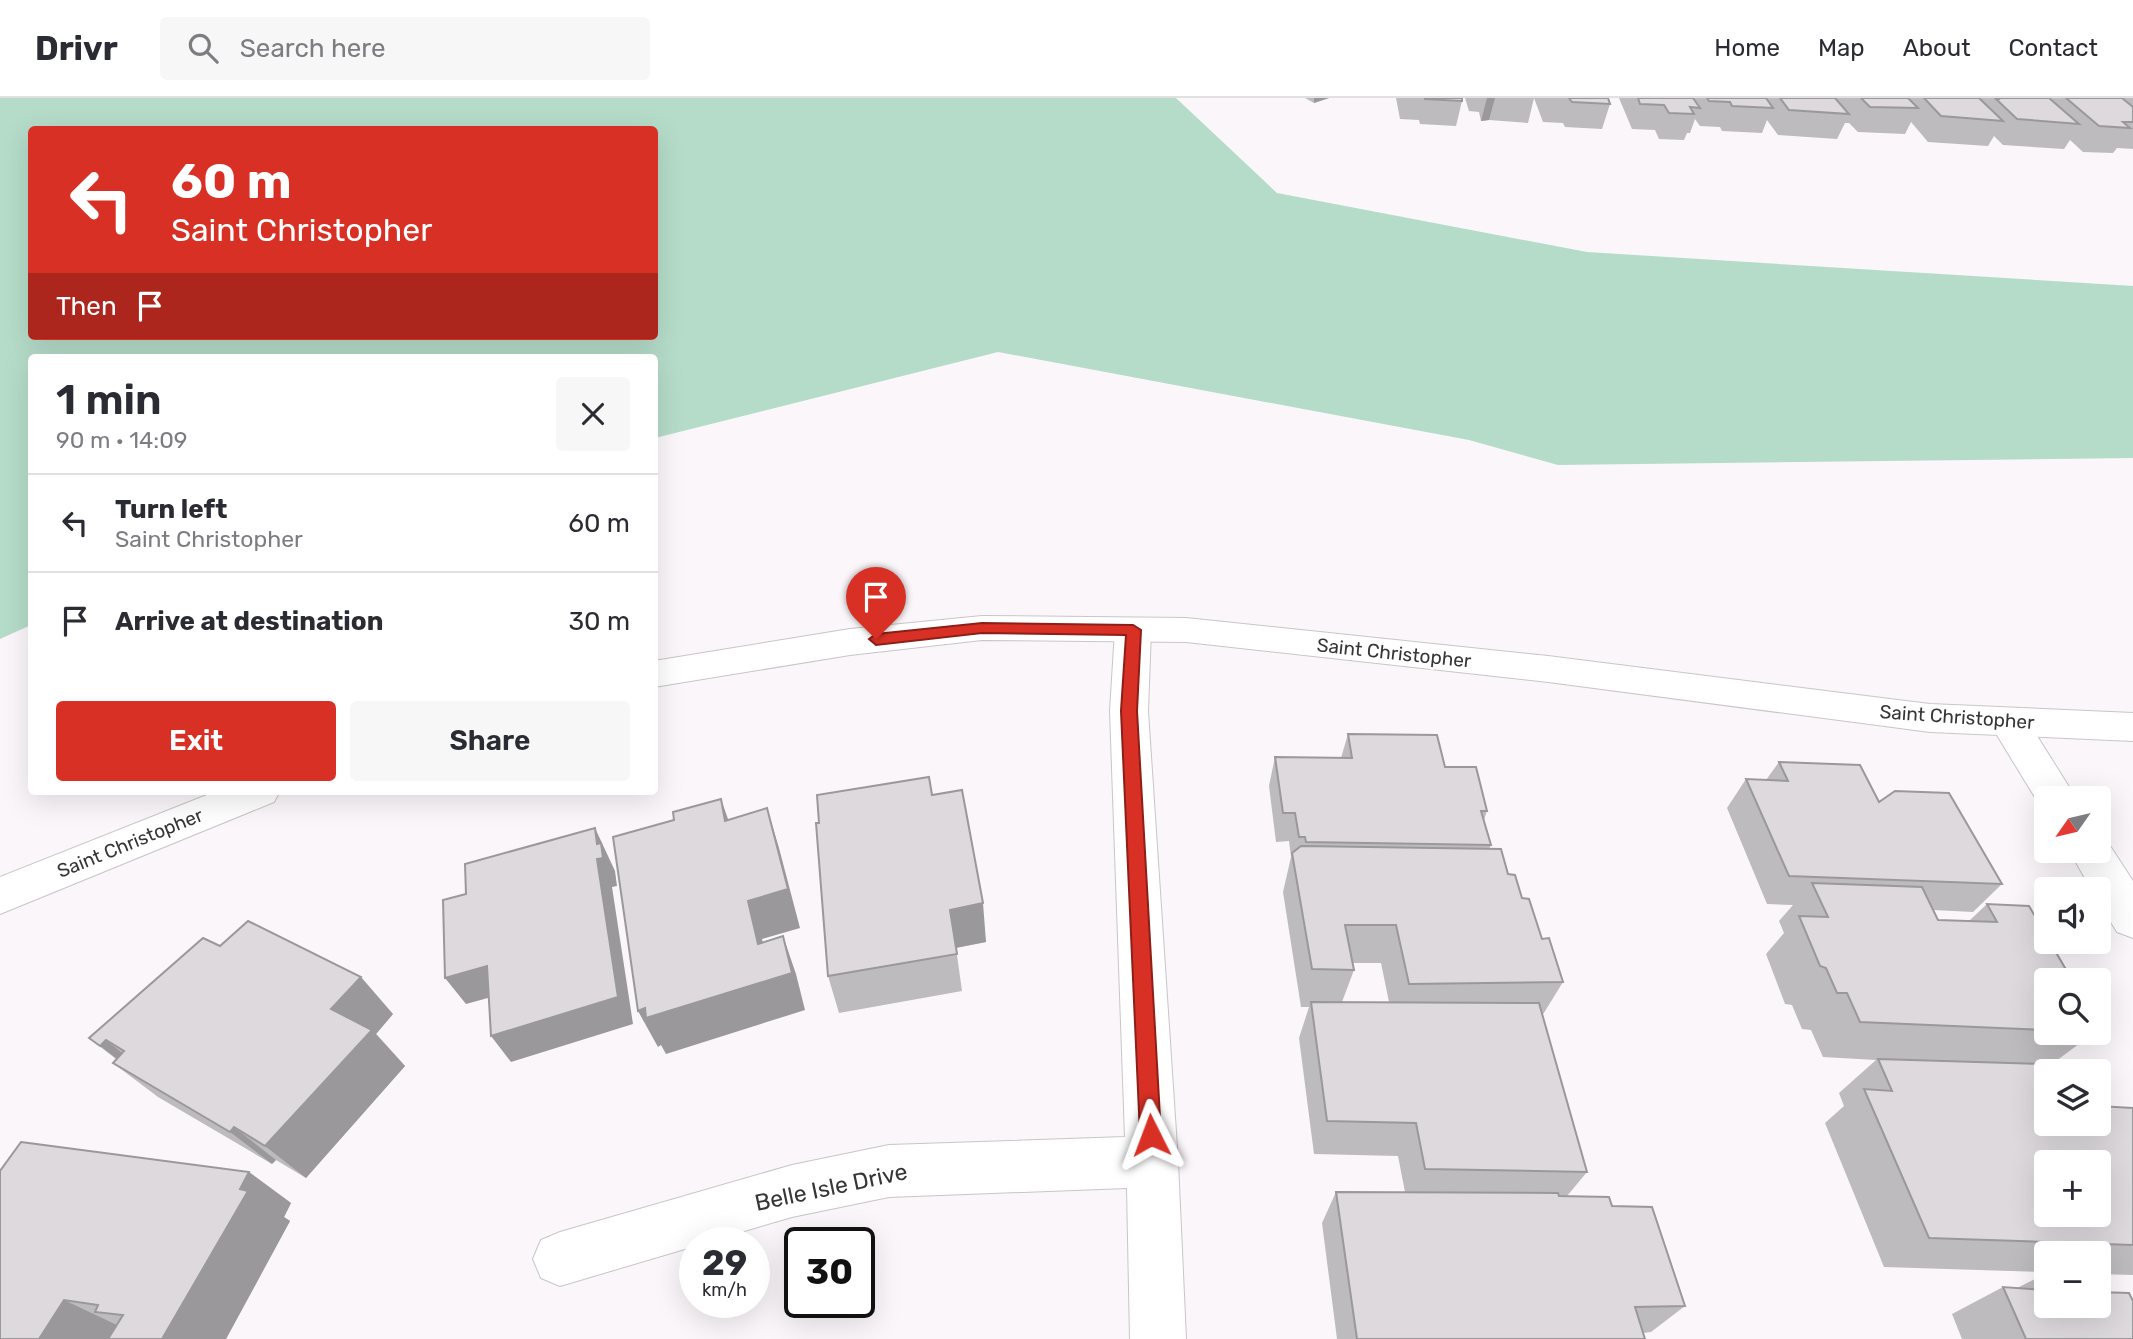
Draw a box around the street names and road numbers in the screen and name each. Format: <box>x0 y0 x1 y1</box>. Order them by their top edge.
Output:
street label: Saint Christopher <box>1316 633 1473 673</box>
street label: Saint Christopher <box>1879 700 2036 734</box>
street label: Saint Christopher <box>54 803 207 883</box>
street label: Belle Isle Drive <box>752 1157 910 1217</box>

